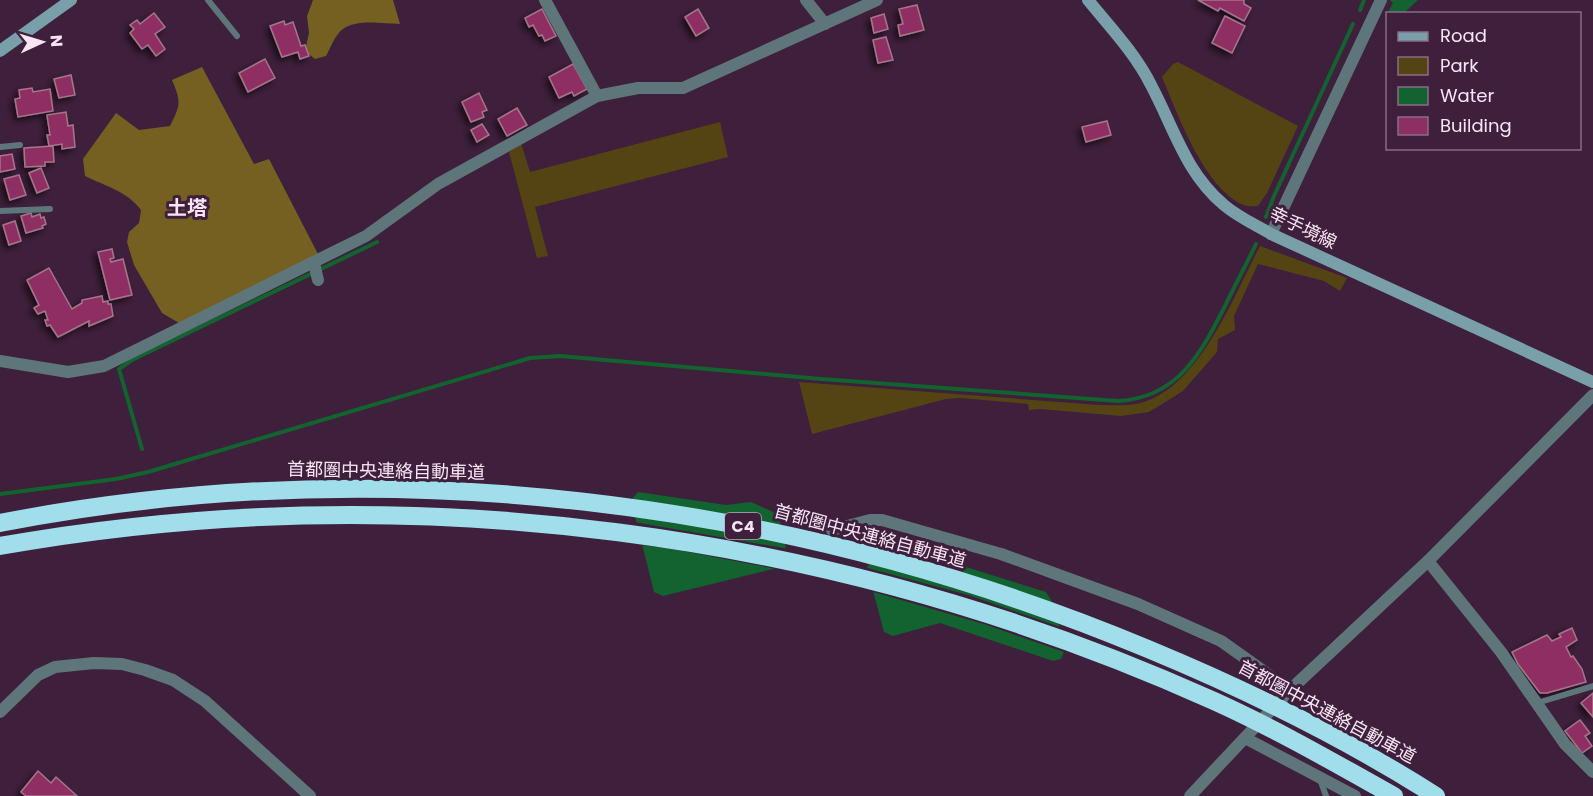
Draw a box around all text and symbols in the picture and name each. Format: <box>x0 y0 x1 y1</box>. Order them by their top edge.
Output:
north arrow <box>12 12 72 72</box>
legend <box>1386 12 1581 150</box>
text: Road <box>1440 23 1487 48</box>
text: N <box>45 34 68 48</box>
text: Park <box>1440 53 1479 78</box>
text: Water <box>1440 83 1494 108</box>
text: Building <box>1440 113 1512 138</box>
district label: 土塔 <box>167 194 207 222</box>
street label: 幸手境線 <box>1265 201 1341 255</box>
street label: 首都圏中央連絡自動車道 <box>287 456 485 485</box>
street label: 首都圏中央連絡自動車道 <box>771 498 969 573</box>
road number: C4 <box>725 513 761 539</box>
street label: 首都圏中央連絡自動車道 <box>1234 654 1421 769</box>

